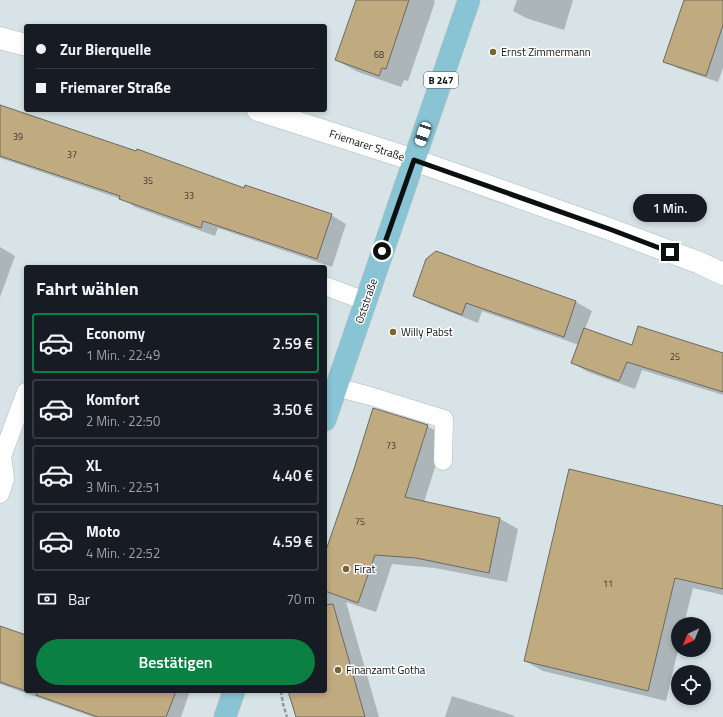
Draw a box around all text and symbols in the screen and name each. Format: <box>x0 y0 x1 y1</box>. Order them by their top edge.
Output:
text: Zur Bierquelle <box>60 38 151 61</box>
place label: Ernst Zimmermann <box>501 44 591 60</box>
marker: Ernst Zimmermann <box>488 47 498 57</box>
house number: 68 <box>374 48 384 61</box>
road number: B 247 <box>424 72 458 88</box>
text: Friemarer Straße <box>60 76 171 99</box>
car <box>413 121 433 147</box>
street label: Friemarer Straße <box>327 125 407 165</box>
house number: 39 <box>13 130 23 143</box>
house number: 37 <box>67 148 77 161</box>
house number: 35 <box>143 174 153 187</box>
house number: 33 <box>184 189 194 202</box>
callout: 1 Min. <box>633 194 707 222</box>
text: 1 Min. <box>653 198 687 218</box>
route start <box>373 242 391 260</box>
route end <box>661 243 679 261</box>
text: Fahrt wählen <box>36 275 139 302</box>
street label: Oststraße <box>351 276 381 326</box>
text: Economy <box>86 322 145 345</box>
place label: Willy Pabst <box>401 324 453 340</box>
icon: car <box>38 325 74 361</box>
marker: Willy Pabst <box>388 327 398 337</box>
text: 2.59 € <box>273 332 313 355</box>
text: 1 Min. · 22:49 <box>86 345 160 365</box>
house number: 25 <box>670 350 680 363</box>
text: Komfort <box>86 388 140 411</box>
icon: car <box>38 391 74 427</box>
text: 3.50 € <box>273 398 313 421</box>
text: 2 Min. · 22:50 <box>86 411 160 431</box>
house number: 73 <box>386 439 396 452</box>
text: XL <box>86 454 102 477</box>
icon: car <box>38 457 74 493</box>
text: 4.40 € <box>273 464 313 487</box>
text: 3 Min. · 22:51 <box>86 477 160 497</box>
house number: 75 <box>355 515 365 528</box>
text: Moto <box>86 520 120 543</box>
icon: car <box>38 523 74 559</box>
text: 4.59 € <box>273 530 313 553</box>
text: 4 Min. · 22:52 <box>86 543 160 563</box>
place label: Firat <box>354 561 376 577</box>
marker: Firat <box>341 564 351 574</box>
house number: 11 <box>603 577 613 590</box>
icon: cash <box>36 588 58 610</box>
text: Bar <box>68 588 90 611</box>
text: 70 m <box>287 589 315 609</box>
north arrow <box>671 617 711 657</box>
map controls <box>671 617 711 705</box>
button: Bestätigen <box>36 639 315 685</box>
place label: Finanzamt Gotha <box>346 662 426 678</box>
marker: Finanzamt Gotha <box>333 665 343 675</box>
button: locate <box>671 665 711 705</box>

